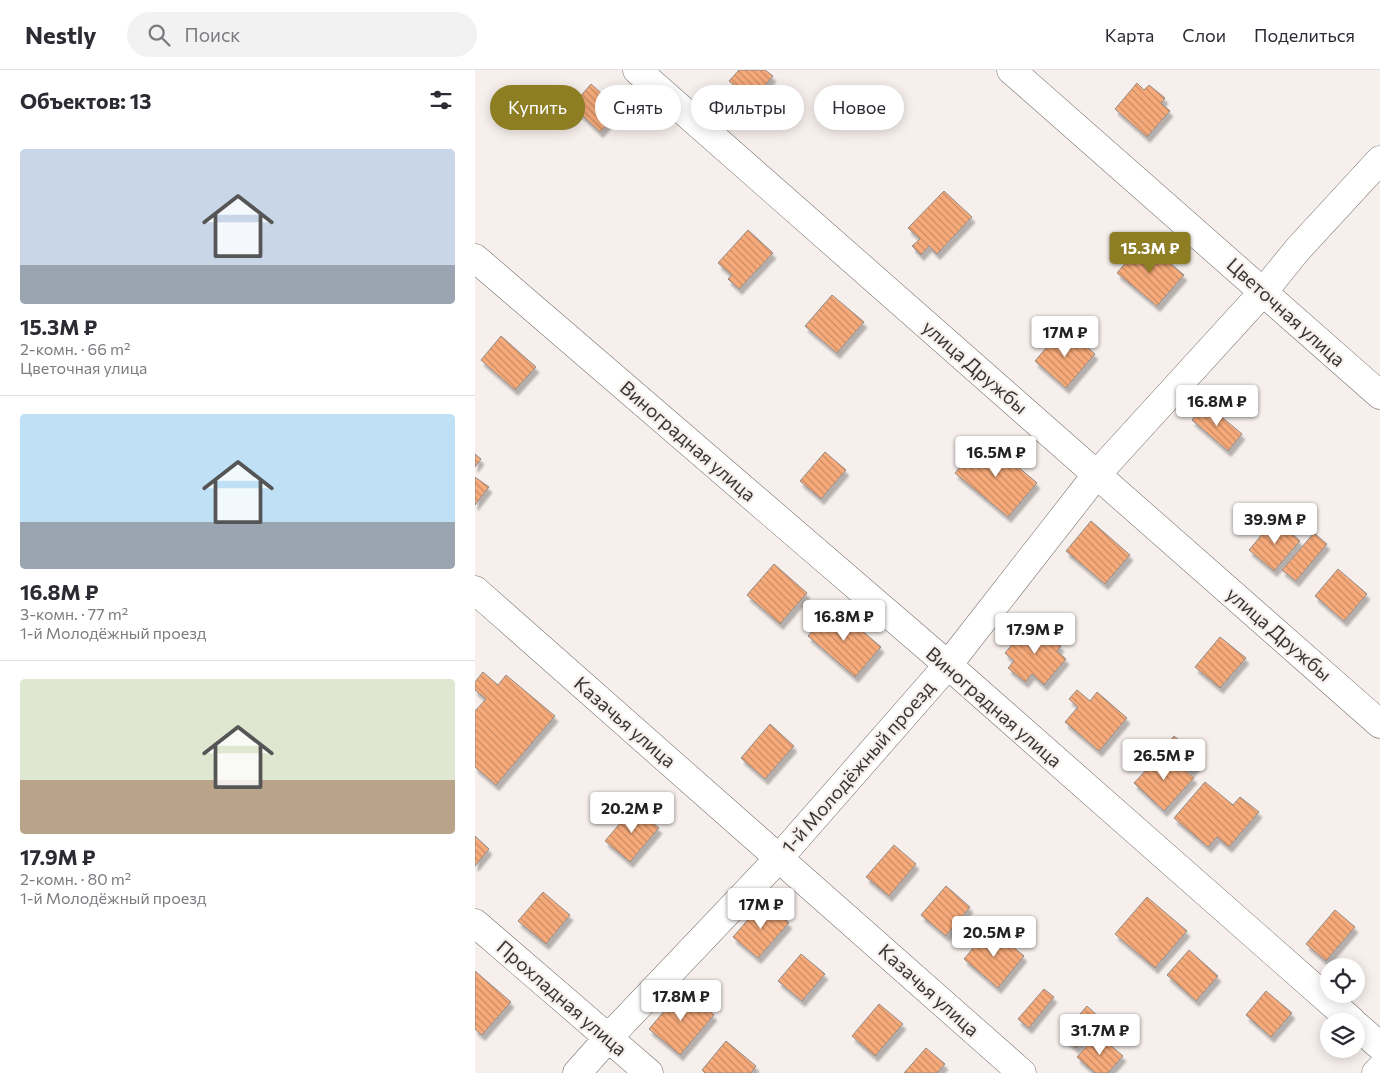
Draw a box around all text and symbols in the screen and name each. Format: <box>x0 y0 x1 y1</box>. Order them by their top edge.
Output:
search box <box>127 12 477 57</box>
text: Nestly <box>25 20 97 49</box>
icon: search <box>145 21 173 49</box>
text: Поиск <box>185 23 241 46</box>
text: Карта <box>1105 24 1154 46</box>
text: Слои <box>1182 24 1226 46</box>
text: Поделиться <box>1254 24 1355 46</box>
chip: Купить <box>490 85 585 130</box>
chip: Снять <box>595 85 681 130</box>
chip: Фильтры <box>691 85 804 130</box>
chip: Новое <box>814 85 904 130</box>
icon: filters <box>427 86 455 114</box>
text: Объектов: 13 <box>20 88 151 113</box>
icon: home <box>193 181 283 271</box>
pin: 15.3M ₽ <box>1104 232 1196 274</box>
text: 15.3M ₽ <box>1121 238 1179 257</box>
street label: Цветочная улица <box>1222 253 1350 371</box>
text: 15.3M ₽ <box>20 314 97 339</box>
street label: улица Дружбы <box>918 315 1033 418</box>
pin: 17M ₽ <box>1030 316 1100 358</box>
text: 17M ₽ <box>1042 322 1088 341</box>
text: 2-комн. · 66 m² <box>20 339 130 358</box>
text: Цветочная улица <box>20 358 147 377</box>
street label: Виноградная улица <box>616 376 761 506</box>
pin: 16.8M ₽ <box>1171 384 1263 427</box>
text: 16.8M ₽ <box>1187 391 1247 410</box>
pin: 16.5M ₽ <box>950 436 1042 478</box>
text: 16.5M ₽ <box>966 442 1026 461</box>
icon: home <box>193 447 283 537</box>
pin: 39.9M ₽ <box>1229 502 1321 545</box>
text: 39.9M ₽ <box>1244 509 1306 528</box>
text: 16.8M ₽ <box>20 579 99 604</box>
street label: улица Дружбы <box>1222 582 1337 685</box>
pin: 16.8M ₽ <box>798 600 890 642</box>
text: 3-комн. · 77 m² <box>20 604 128 623</box>
text: 16.8M ₽ <box>814 606 874 625</box>
pin: 17.9M ₽ <box>989 612 1081 655</box>
text: 17.9M ₽ <box>1006 619 1064 638</box>
text: 1-й Молодёжный проезд <box>20 623 206 642</box>
street label: Виноградная улица <box>922 642 1067 772</box>
street label: Казачья улица <box>570 671 681 772</box>
street label: 1-й Молодёжный проезд <box>776 676 939 858</box>
icon: home <box>193 712 283 802</box>
pin: 26.5M ₽ <box>1118 738 1210 781</box>
text: 26.5M ₽ <box>1133 745 1195 764</box>
pin: 20.2M ₽ <box>586 792 678 834</box>
text: 20.2M ₽ <box>601 798 663 817</box>
text: 17.9M ₽ <box>20 844 96 869</box>
text: 2-комн. · 80 m² <box>20 869 131 888</box>
text: 1-й Молодёжный проезд <box>20 888 206 907</box>
pin: 17M ₽ <box>726 888 796 930</box>
text: 17M ₽ <box>738 894 784 913</box>
pin: 20.5M ₽ <box>948 916 1040 958</box>
text: 20.5M ₽ <box>963 922 1025 941</box>
street label: Прохладная улица <box>493 935 632 1060</box>
street label: Казачья улица <box>874 939 984 1041</box>
map controls <box>1320 958 1365 1058</box>
button: locate <box>1320 958 1365 1003</box>
pin: 17.8M ₽ <box>635 980 727 1022</box>
text: 17.8M ₽ <box>652 986 710 1005</box>
button: layers <box>1320 1013 1365 1058</box>
pin: 31.7M ₽ <box>1054 1014 1146 1056</box>
text: 31.7M ₽ <box>1071 1020 1129 1039</box>

